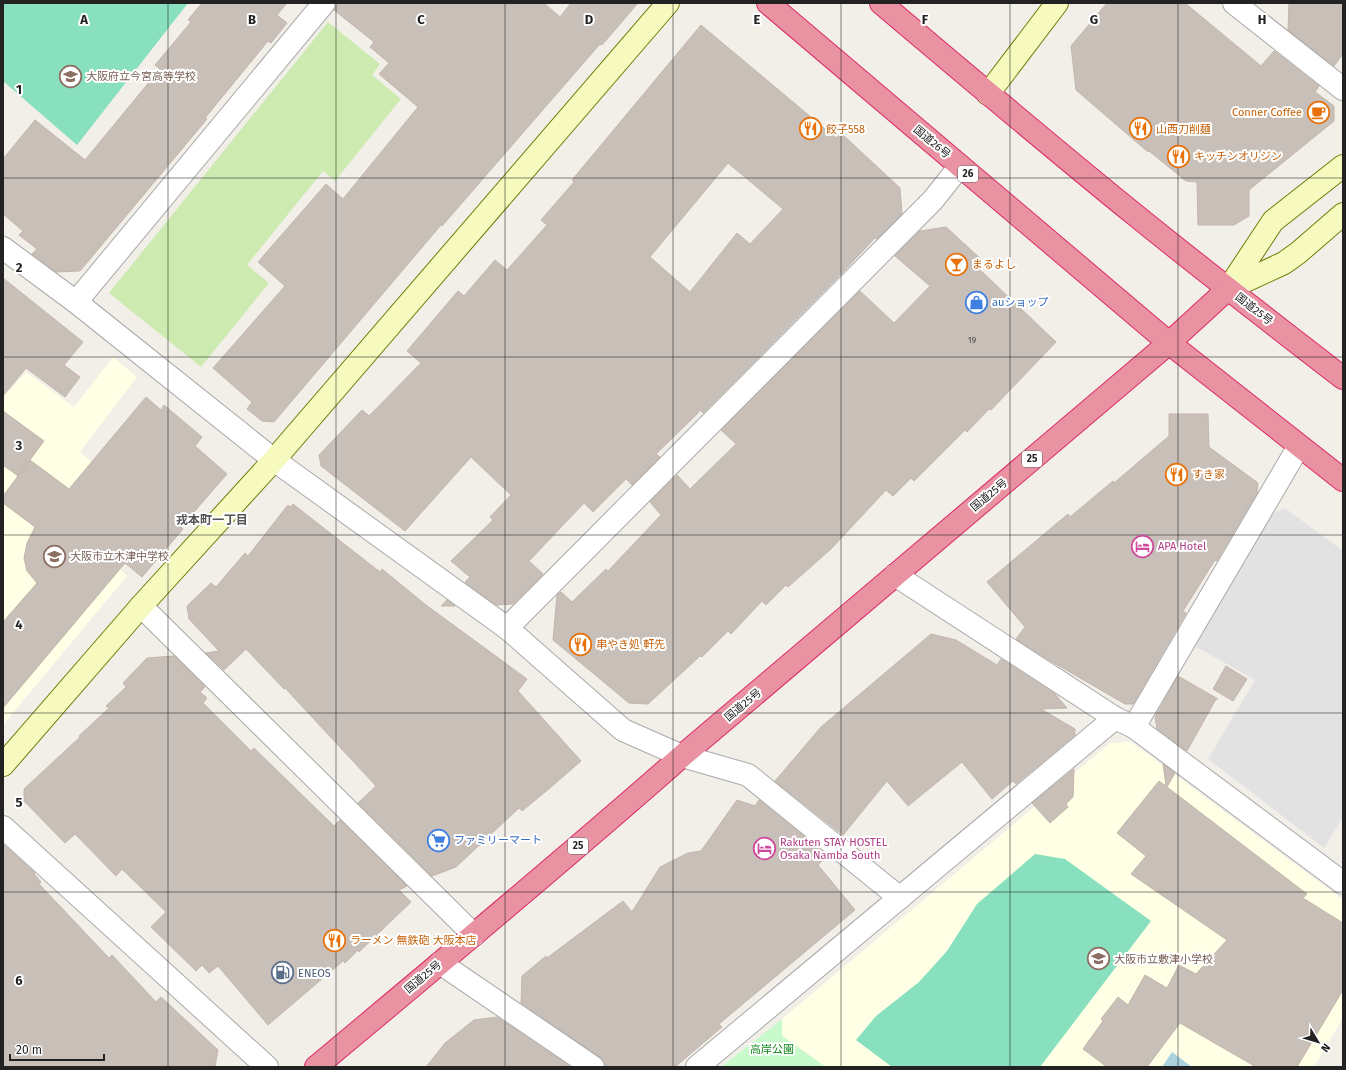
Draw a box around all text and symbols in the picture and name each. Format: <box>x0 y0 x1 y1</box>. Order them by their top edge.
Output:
text: A <box>79 12 88 27</box>
text: B <box>248 12 256 27</box>
text: C <box>417 12 425 27</box>
text: D <box>585 12 594 27</box>
text: E <box>754 12 761 27</box>
text: F <box>922 12 929 27</box>
text: G <box>1090 12 1098 27</box>
text: H <box>1258 12 1266 27</box>
school or university icon: 大阪府立今宮高等学校 <box>57 63 83 89</box>
place label: 大阪府立今宮高等学校 <box>86 70 196 83</box>
text: 1 <box>16 82 22 97</box>
cafe icon: Conner Coffee <box>1305 99 1331 125</box>
place label: Conner Coffee <box>1232 106 1302 119</box>
restaurant icon: 餃子558 <box>797 116 823 142</box>
restaurant icon: 山西刀削麺 <box>1127 116 1153 142</box>
place label: 餃子558 <box>826 123 865 136</box>
street label: 国道26号 <box>911 123 953 161</box>
place label: 山西刀削麺 <box>1156 123 1211 136</box>
restaurant icon: キッチンオリジン <box>1166 143 1192 169</box>
place label: キッチンオリジン <box>1194 150 1282 163</box>
road number: 26 <box>958 166 978 182</box>
bar icon: まるよし <box>944 251 970 277</box>
place label: まるよし <box>972 258 1016 271</box>
text: 2 <box>16 260 23 275</box>
shop icon: auショップ <box>963 289 989 315</box>
street label: 国道25号 <box>1233 290 1275 328</box>
place label: auショップ <box>992 296 1048 309</box>
house number: 19 <box>968 335 977 345</box>
text: 3 <box>15 438 23 453</box>
road number: 25 <box>1022 451 1042 467</box>
restaurant icon: すき家 <box>1164 461 1190 487</box>
place label: すき家 <box>1192 468 1225 481</box>
street label: 国道25号 <box>968 476 1010 514</box>
district label: 戎本町一丁目 <box>176 513 248 527</box>
hotel icon: APA Hotel <box>1130 533 1156 559</box>
place label: APA Hotel <box>1158 540 1206 553</box>
school or university icon: 大阪市立木津中学校 <box>41 543 67 569</box>
place label: 大阪市立木津中学校 <box>70 550 169 563</box>
text: 4 <box>15 617 23 632</box>
restaurant icon: 串やき処 軒先 <box>567 631 593 657</box>
place label: 串やき処 軒先 <box>596 638 665 651</box>
street label: 国道25号 <box>722 686 764 724</box>
text: 5 <box>16 795 23 810</box>
supermarket icon: ファミリーマート <box>426 827 452 853</box>
place label: ファミリーマート <box>454 834 542 847</box>
hotel icon: Rakuten STAY HOSTEL Osaka Namba South <box>752 835 778 861</box>
place label: Rakuten STAY HOSTEL Osaka Namba South <box>780 836 888 862</box>
road number: 25 <box>568 838 588 854</box>
restaurant icon: ラーメン 無鉄砲 大阪本店 <box>321 927 347 953</box>
place label: ラーメン 無鉄砲 大阪本店 <box>350 934 476 947</box>
school or university icon: 大阪市立敷津小学校 <box>1086 946 1112 972</box>
place label: 大阪市立敷津小学校 <box>1114 953 1213 966</box>
street label: 国道25号 <box>402 958 444 996</box>
fuel station icon: ENEOS <box>269 960 295 986</box>
place label: ENEOS <box>298 967 331 980</box>
text: 6 <box>15 973 23 988</box>
north arrow <box>1298 1022 1338 1062</box>
scale bar <box>10 1036 104 1062</box>
text: N <box>1318 1041 1333 1055</box>
text: 20 m <box>16 1043 42 1057</box>
park label: 高岸公園 <box>750 1043 794 1056</box>

